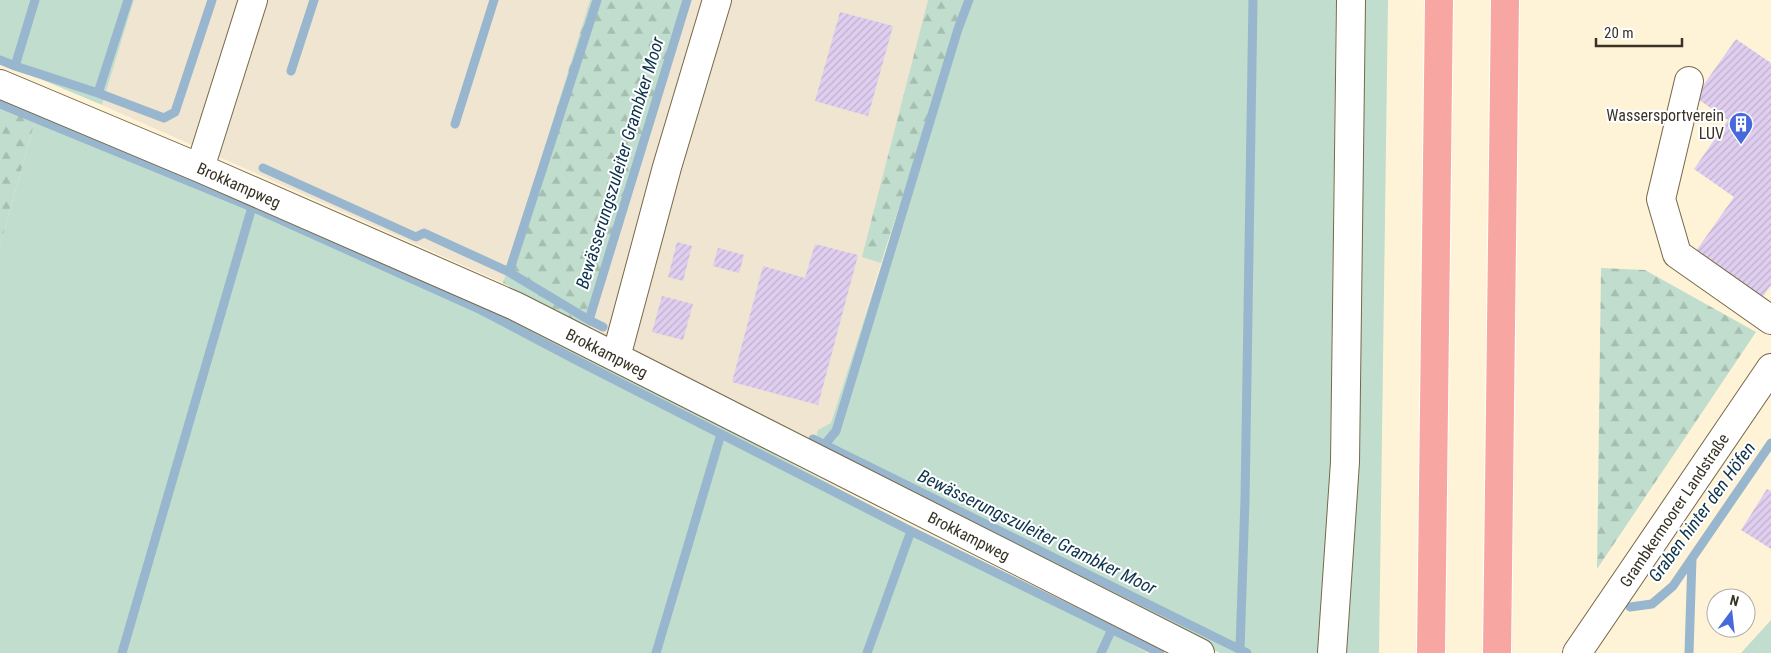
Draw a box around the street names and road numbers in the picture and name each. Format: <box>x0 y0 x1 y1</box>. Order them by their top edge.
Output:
street label: Brokkampweg <box>194 159 283 212</box>
street label: Brokkampweg <box>563 325 651 382</box>
street label: Grambkermoorer Landstraße <box>1616 430 1733 591</box>
street label: Brokkampweg <box>925 508 1013 565</box>

